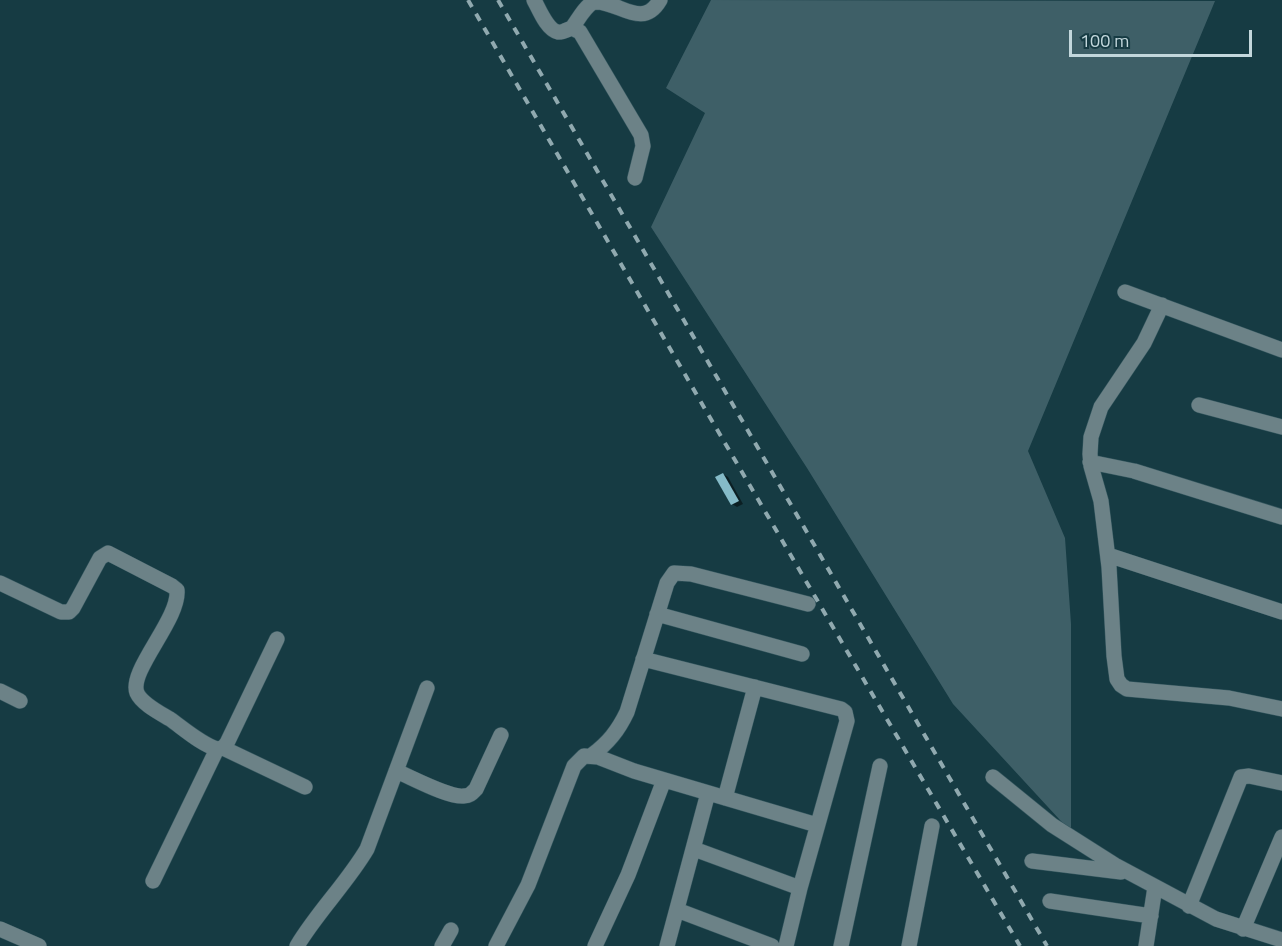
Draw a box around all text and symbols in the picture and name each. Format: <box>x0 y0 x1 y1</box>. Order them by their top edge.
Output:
scale bar <box>1072 18 1255 56</box>
text: 100 m <box>1080 27 1129 54</box>

